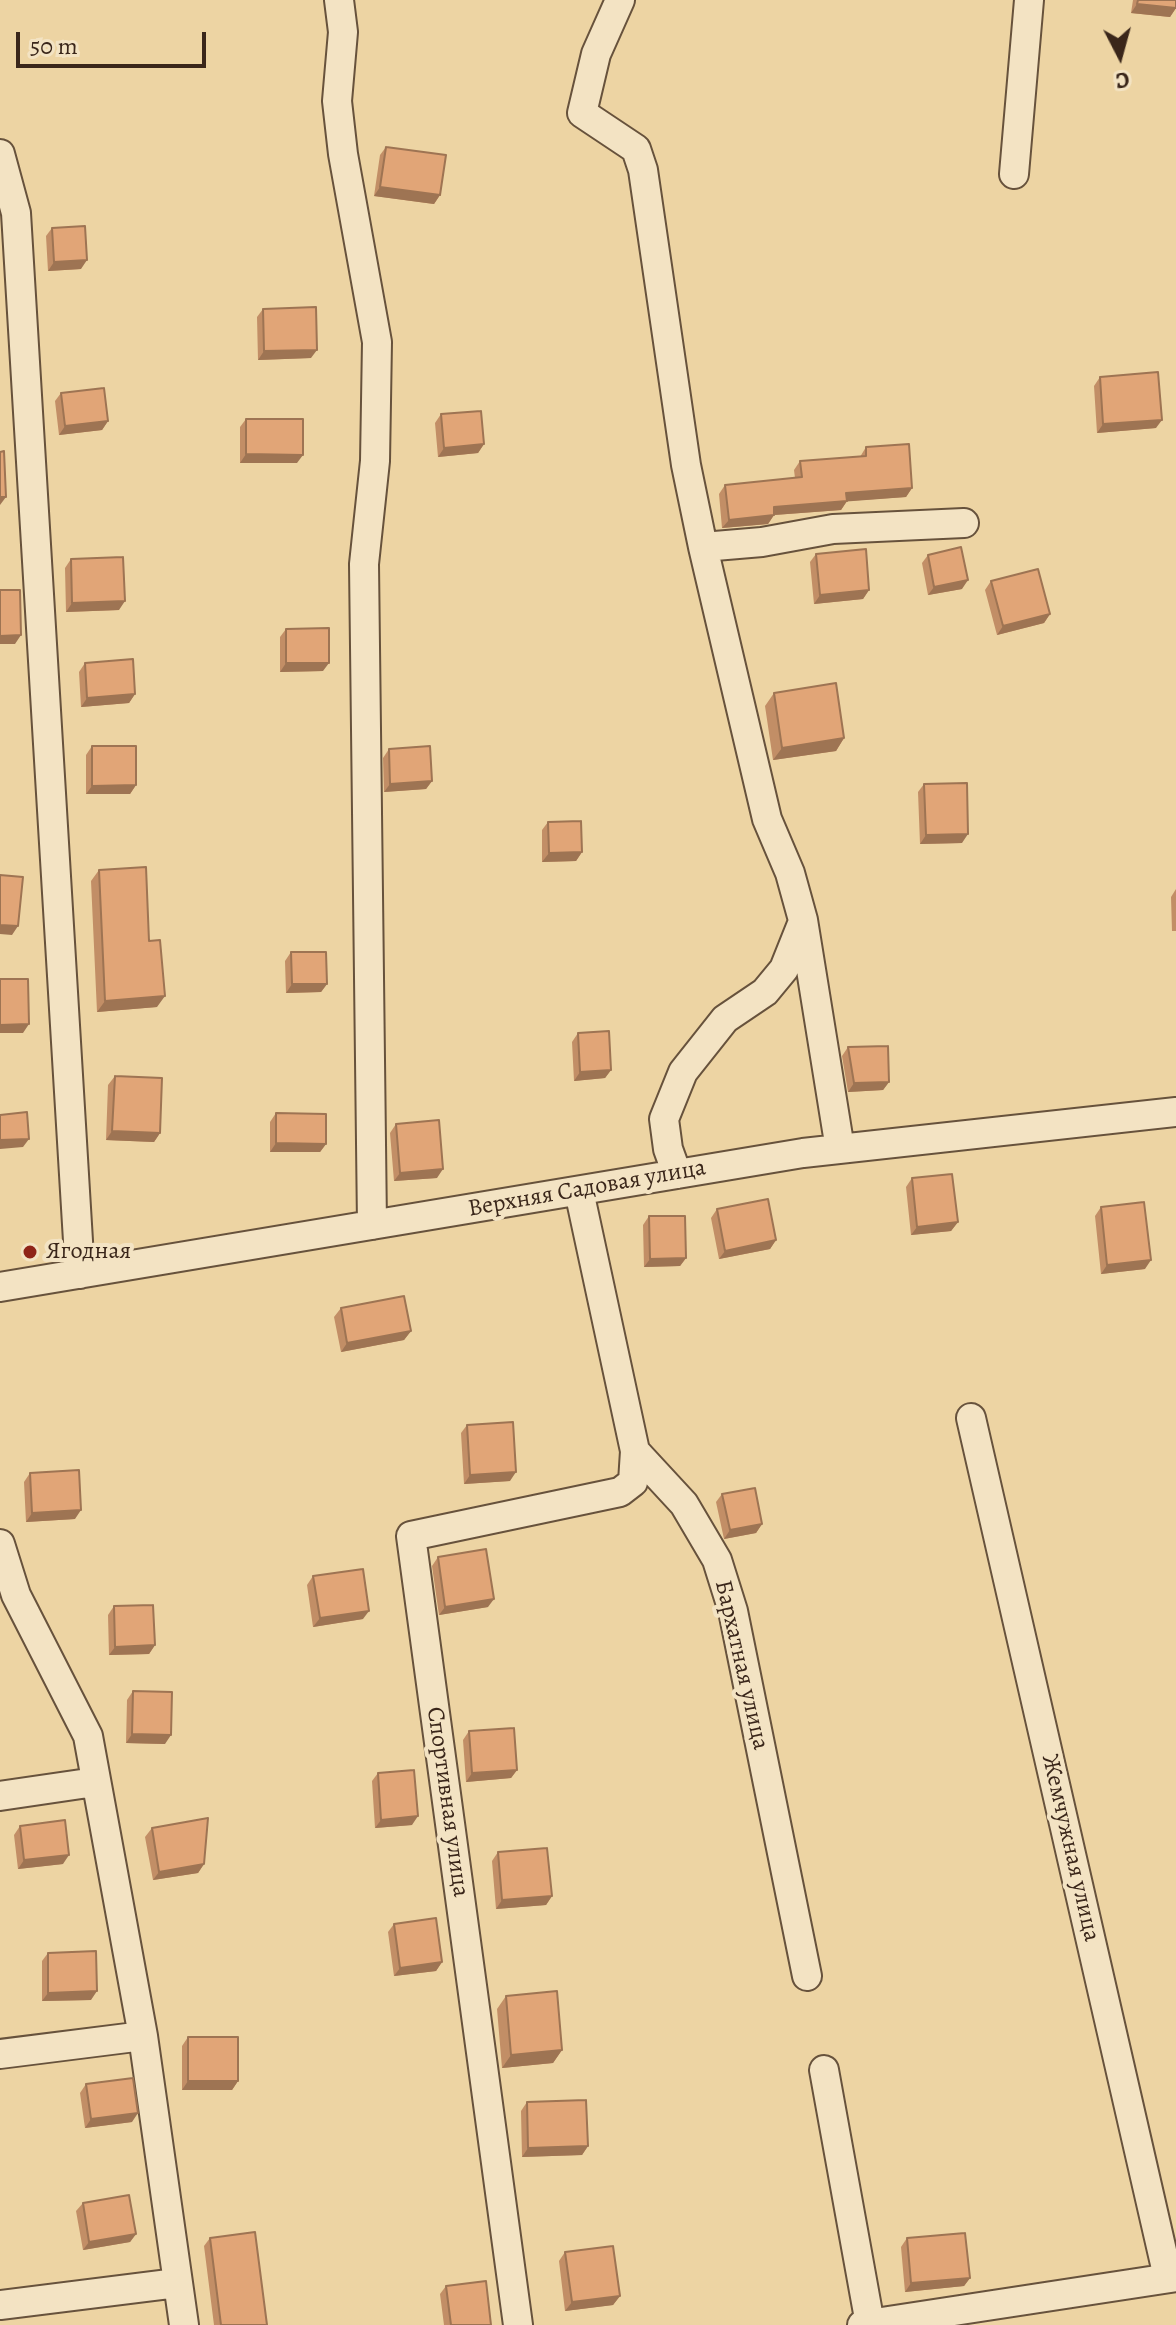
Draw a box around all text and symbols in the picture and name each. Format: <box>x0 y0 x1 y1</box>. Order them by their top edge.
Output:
scale bar <box>20 16 210 66</box>
north arrow <box>1080 16 1160 96</box>
text: 50 m <box>30 30 78 62</box>
text: С <box>1114 64 1131 95</box>
street label: Верхняя Садовая улица <box>466 1154 708 1224</box>
place label: Ягодная <box>46 1238 131 1266</box>
marker: Ягодная <box>21 1243 39 1261</box>
street label: Бархатная улица <box>707 1577 775 1753</box>
street label: Спортивная улица <box>419 1705 475 1899</box>
street label: Жемчужная улица <box>1034 1752 1106 1944</box>

